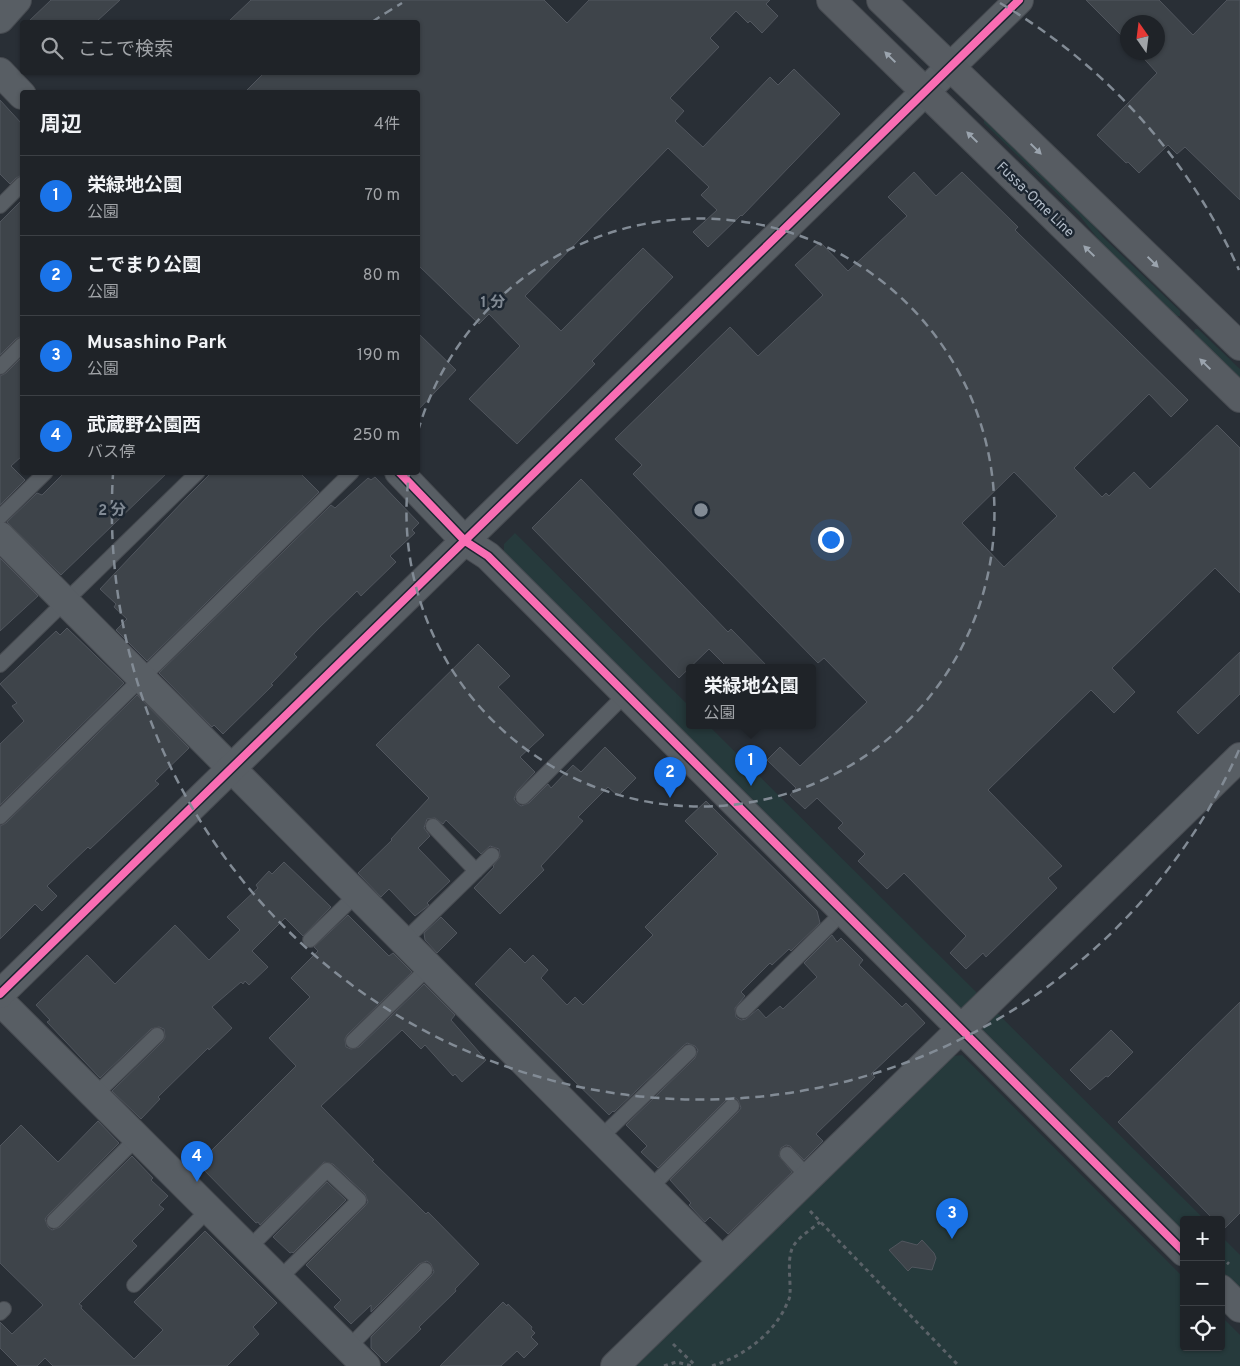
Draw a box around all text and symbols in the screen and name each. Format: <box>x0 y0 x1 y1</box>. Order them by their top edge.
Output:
north arrow <box>1120 15 1165 60</box>
search box <box>20 20 420 75</box>
icon: search <box>38 34 66 62</box>
text: ここで検索 <box>78 38 173 62</box>
one-way arrow <box>884 51 896 63</box>
text: 周辺 <box>40 112 82 139</box>
text: 4件 <box>374 115 400 135</box>
one-way arrow <box>967 131 979 143</box>
one-way arrow <box>1030 143 1042 155</box>
street label: Fussa-Ome Line <box>993 159 1077 241</box>
text: 栄緑地公園 <box>87 174 182 198</box>
text: 1 <box>53 186 59 206</box>
text: 70 m <box>365 186 400 206</box>
text: 公園 <box>87 203 119 223</box>
one-way arrow <box>1083 245 1095 257</box>
text: こでまり公園 <box>87 254 201 278</box>
one-way arrow <box>1146 256 1158 268</box>
text: 2 <box>51 266 61 286</box>
text: 80 m <box>363 266 400 286</box>
text: 公園 <box>87 283 119 303</box>
text: 1 分 <box>481 294 505 313</box>
text: Musashino Park <box>87 331 227 355</box>
text: 3 <box>51 346 61 366</box>
text: 190 m <box>357 346 400 366</box>
one-way arrow <box>1199 358 1211 370</box>
text: 公園 <box>87 360 119 380</box>
text: 武蔵野公園西 <box>87 414 201 438</box>
text: 4 <box>51 426 61 446</box>
text: 250 m <box>353 426 400 446</box>
text: バス停 <box>87 443 135 463</box>
centre of rings <box>692 501 710 519</box>
text: 2 分 <box>98 502 126 521</box>
your location <box>818 527 844 553</box>
popup <box>686 664 816 729</box>
text: 栄緑地公園 <box>703 675 799 699</box>
text: 公園 <box>703 704 736 724</box>
pin: 1 <box>735 745 767 786</box>
pin: 2 <box>654 757 686 798</box>
pin: 4 <box>181 1141 213 1182</box>
pin: 3 <box>936 1198 968 1239</box>
map controls <box>1180 1216 1225 1351</box>
button: + <box>1180 1216 1225 1261</box>
button: − <box>1180 1261 1225 1306</box>
button: locate <box>1180 1306 1225 1351</box>

